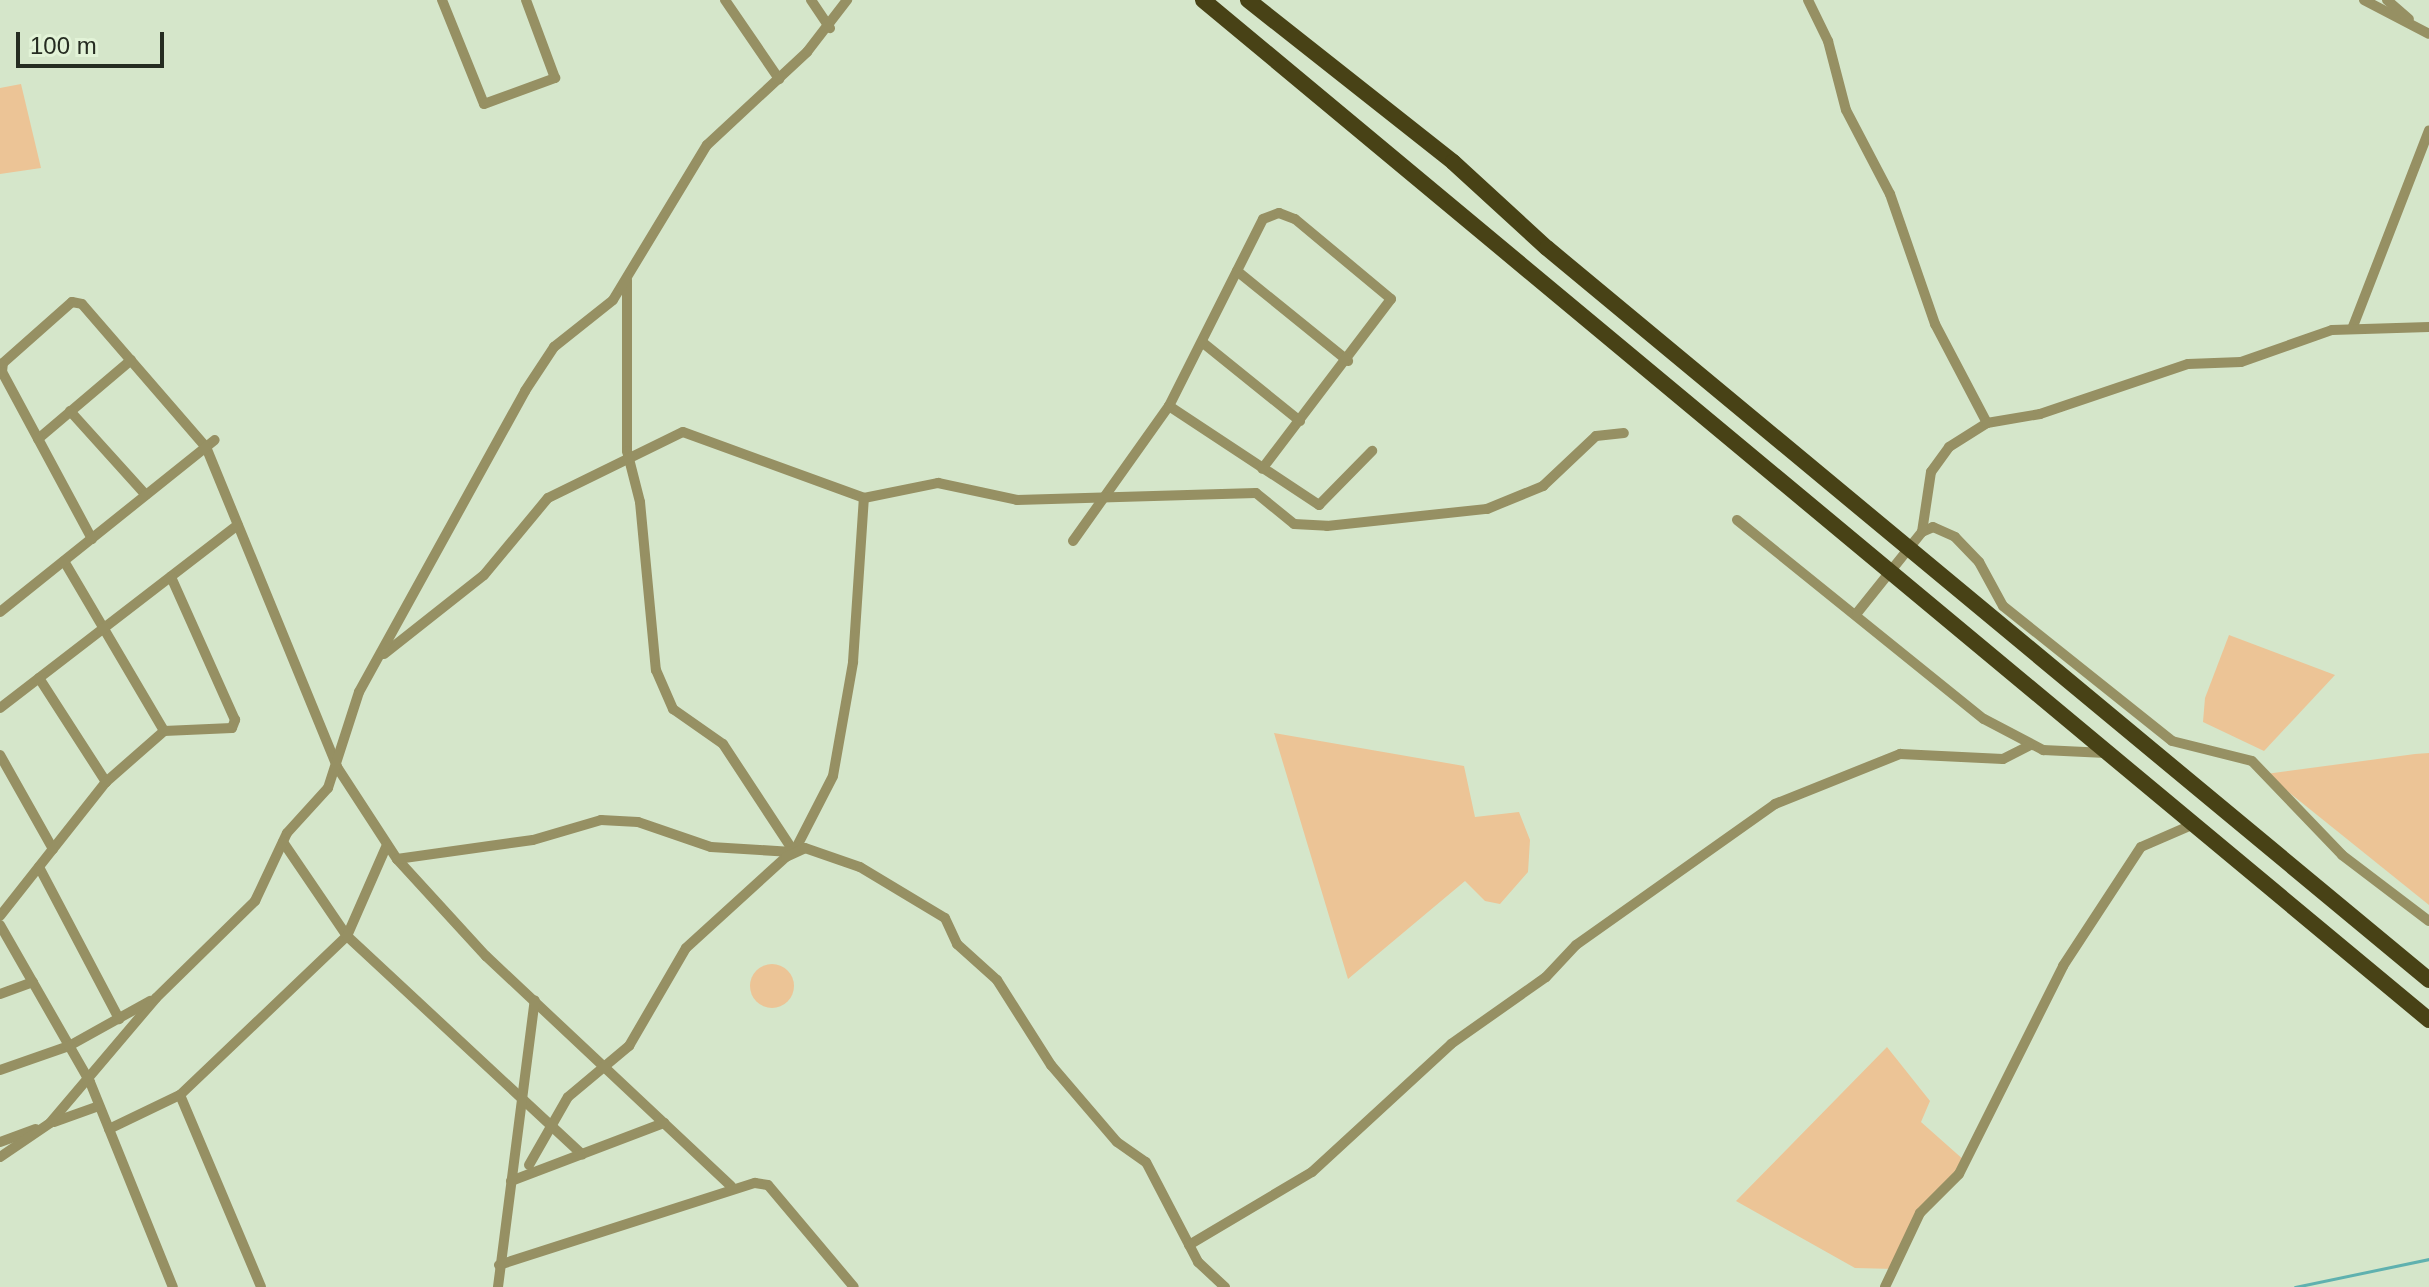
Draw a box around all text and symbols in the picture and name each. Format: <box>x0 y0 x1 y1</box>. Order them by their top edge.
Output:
scale bar <box>20 16 168 66</box>
text: 100 m <box>30 32 97 59</box>

